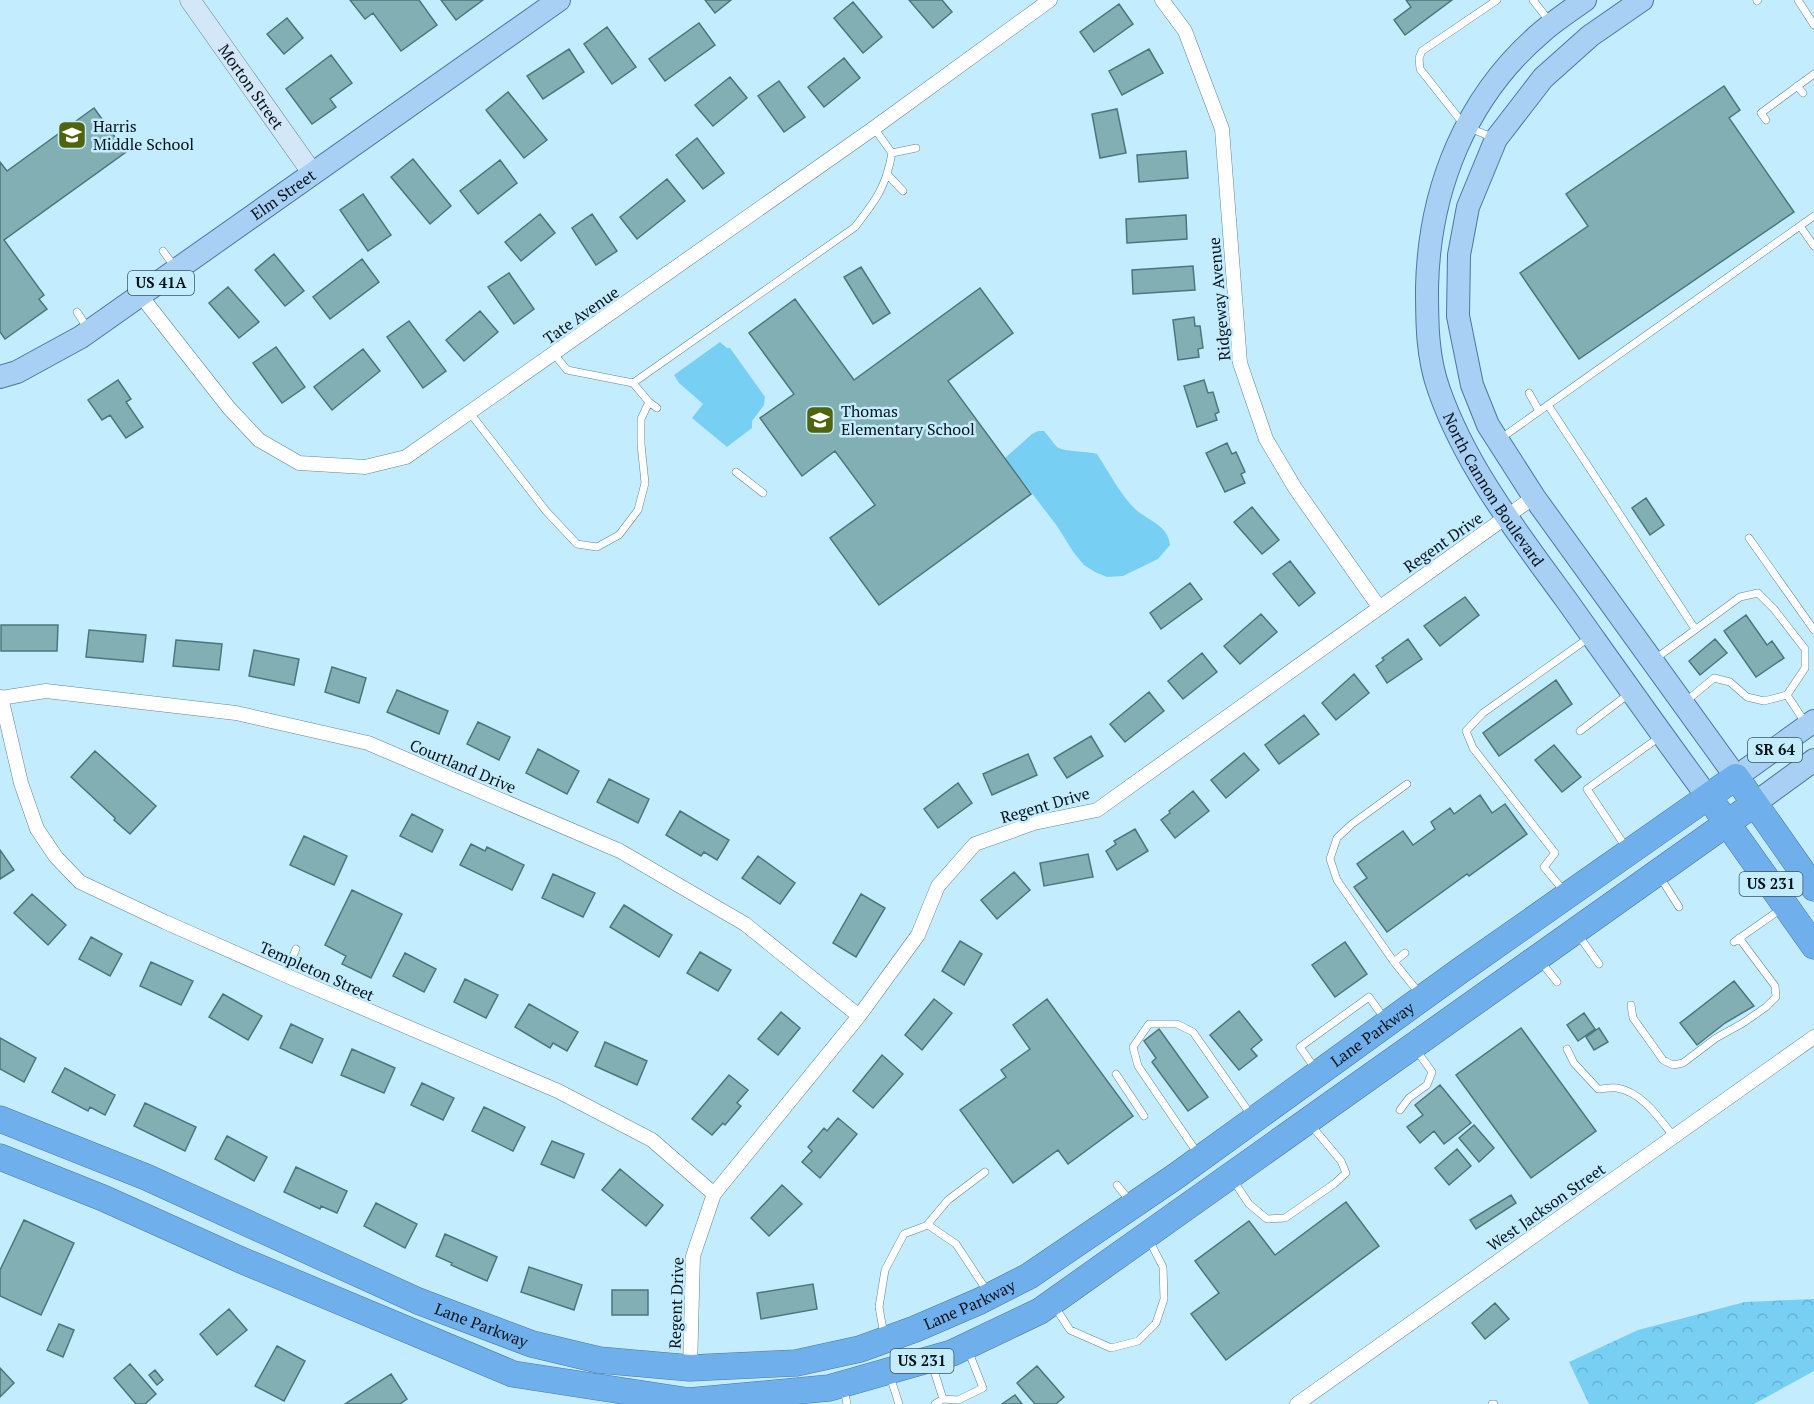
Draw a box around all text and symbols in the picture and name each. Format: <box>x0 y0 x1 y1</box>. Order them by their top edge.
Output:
street label: Morton Street <box>213 39 289 134</box>
place label: Harris Middle School <box>93 115 194 155</box>
school or university icon: Harris Middle School <box>56 119 88 151</box>
street label: Elm Street <box>246 164 320 225</box>
street label: Ridgeway Avenue <box>1203 236 1235 362</box>
road number: US 41A <box>128 271 194 295</box>
street label: Tate Avenue <box>539 281 623 349</box>
place label: Thomas Elementary School <box>841 400 975 440</box>
school or university icon: Thomas Elementary School <box>804 404 836 436</box>
street label: North Cannon Boulevard <box>1438 409 1549 571</box>
street label: Regent Drive <box>1399 507 1487 577</box>
street label: Courtland Drive <box>407 734 519 798</box>
road number: SR 64 <box>1748 738 1802 762</box>
street label: Regent Drive <box>998 782 1092 828</box>
road number: US 231 <box>1740 872 1802 896</box>
street label: Templeton Street <box>256 936 378 1006</box>
street label: Lane Parkway <box>1326 996 1419 1072</box>
street label: West Jackson Street <box>1482 1158 1610 1256</box>
street label: Regent Drive <box>663 1257 689 1349</box>
street label: Lane Parkway <box>920 1273 1020 1335</box>
street label: Lane Parkway <box>432 1297 532 1353</box>
road number: US 231 <box>890 1349 954 1373</box>

